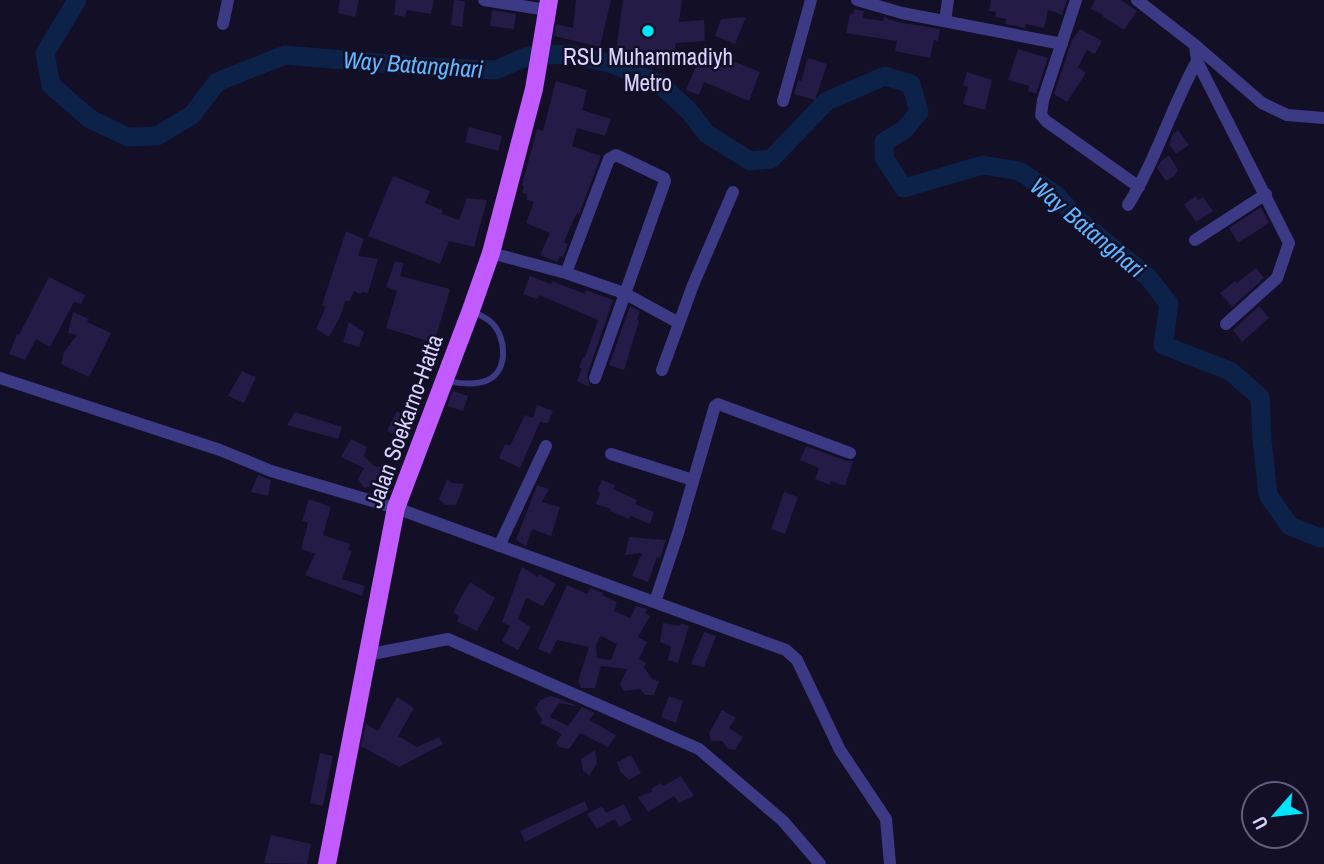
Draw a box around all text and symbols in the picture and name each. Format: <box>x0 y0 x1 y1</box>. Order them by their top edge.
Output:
marker: RSU Muhammadiyh Metro <box>640 23 656 39</box>
place label: RSU Muhammadiyh Metro <box>563 41 733 98</box>
water label: Way Batanghari <box>342 43 485 85</box>
water label: Way Batanghari <box>1024 170 1153 285</box>
street label: Jalan Soekarno-Hatta <box>358 330 450 512</box>
north arrow <box>1240 780 1310 850</box>
text: U <box>1246 812 1274 834</box>

